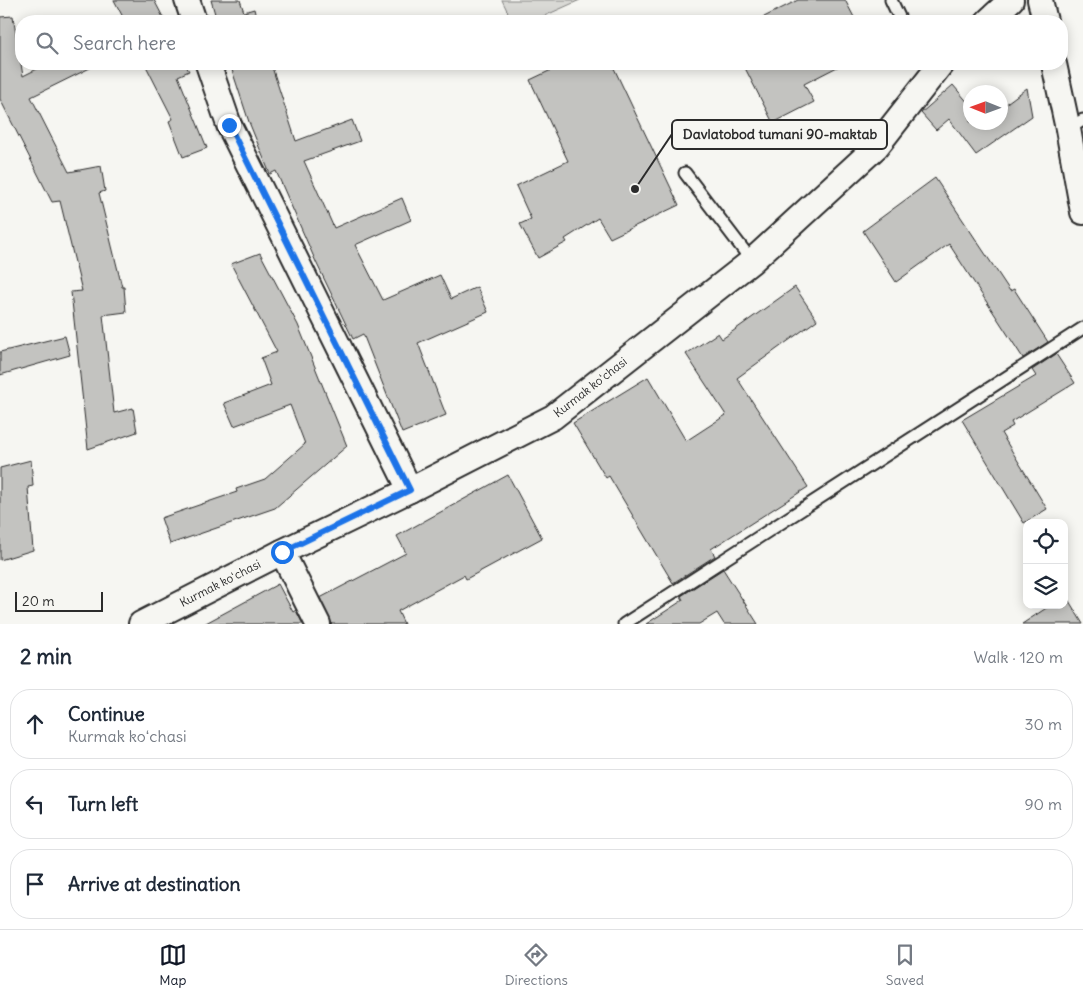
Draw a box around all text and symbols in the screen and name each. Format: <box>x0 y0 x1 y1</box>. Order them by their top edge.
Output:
search box <box>15 15 1068 70</box>
icon: search <box>33 29 61 57</box>
text: Search here <box>73 31 176 55</box>
north arrow <box>963 85 1008 130</box>
route end <box>218 114 241 137</box>
callout: Davlatobod tumani 90-maktab <box>672 120 887 149</box>
text: Davlatobod tumani 90-maktab <box>683 125 877 143</box>
street label: Kurmak koʻchasi <box>550 354 630 420</box>
map controls <box>1023 519 1068 609</box>
button: locate <box>1023 519 1068 564</box>
route start <box>271 541 294 564</box>
street label: Kurmak koʻchasi <box>177 556 263 610</box>
button: layers <box>1023 564 1068 609</box>
scale bar <box>15 589 102 612</box>
text: 20 m <box>22 592 55 610</box>
text: 2 min <box>20 643 72 670</box>
text: Walk · 120 m <box>973 647 1063 667</box>
text: Continue <box>68 702 145 726</box>
icon: ahead <box>21 710 49 738</box>
text: 30 m <box>1025 714 1062 734</box>
text: Kurmak koʻchasi <box>68 726 187 746</box>
icon: left <box>21 790 49 818</box>
text: Turn left <box>68 792 138 816</box>
text: 90 m <box>1024 794 1062 814</box>
icon: arrive <box>21 870 49 898</box>
text: Arrive at destination <box>68 872 241 896</box>
tab: Map <box>159 941 187 989</box>
tab: Directions <box>505 941 568 989</box>
tab: Saved <box>886 941 924 989</box>

